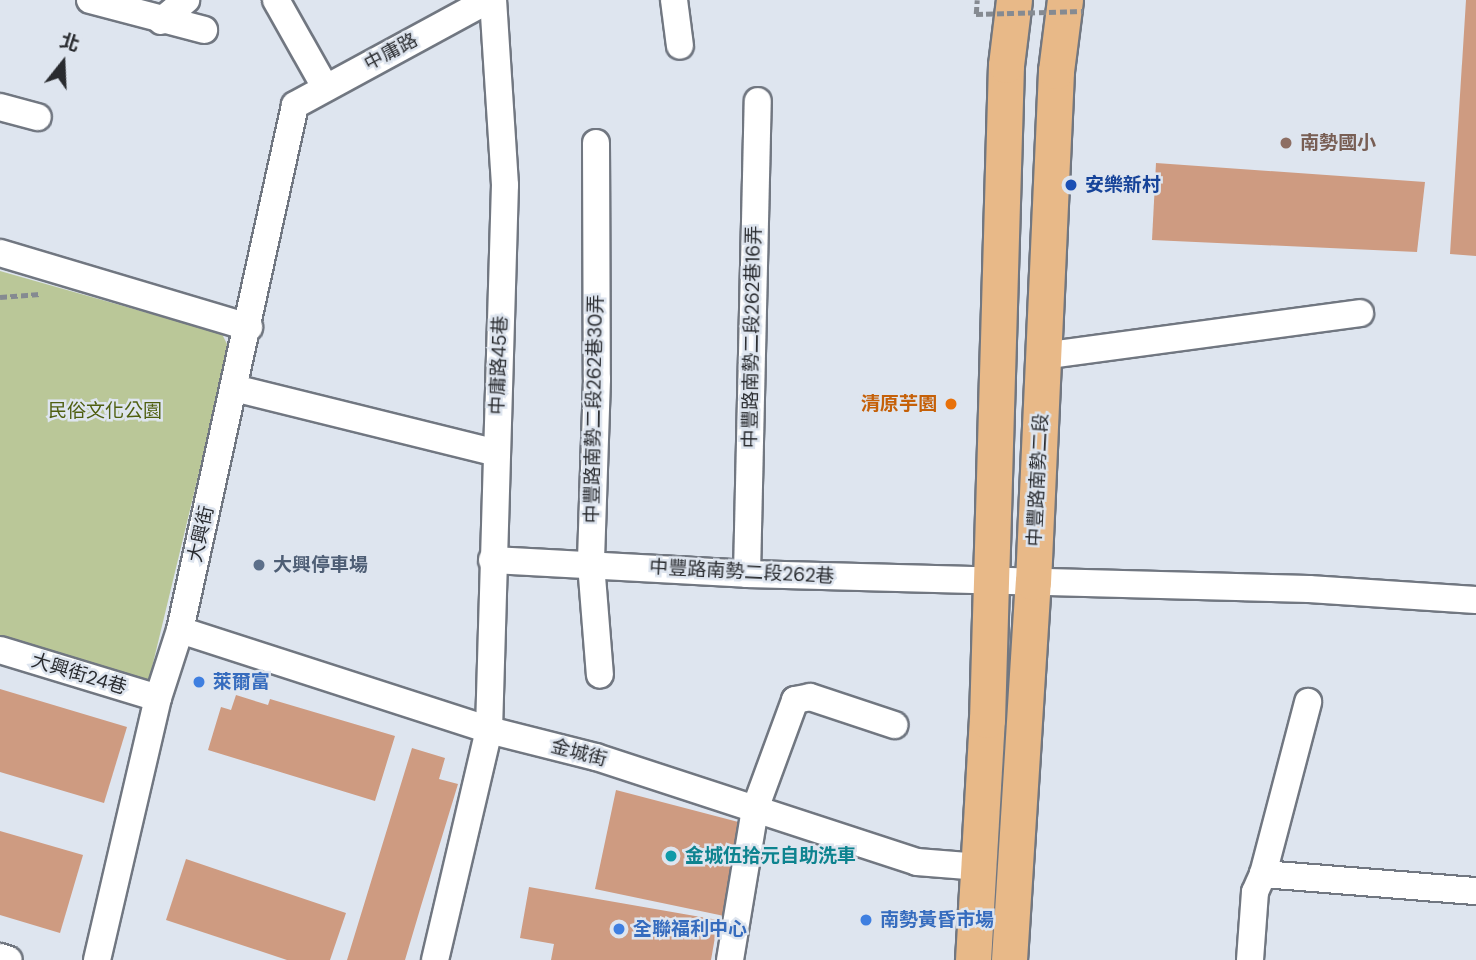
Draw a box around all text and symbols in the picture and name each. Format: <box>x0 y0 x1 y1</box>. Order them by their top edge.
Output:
north arrow <box>28 28 98 98</box>
text: 北 <box>57 28 83 57</box>
street label: 中庸路 <box>360 29 422 75</box>
place label: 南勢國小 <box>1300 132 1376 154</box>
marker: 南勢國小 <box>1278 135 1294 151</box>
place label: 安樂新村 <box>1085 174 1161 196</box>
marker: 安樂新村 <box>1063 177 1079 193</box>
street label: 中豐路南勢二段262巷16弄 <box>739 226 765 448</box>
street label: 中豐路南勢二段262巷30弄 <box>581 295 607 523</box>
street label: 中庸路45巷 <box>486 315 512 415</box>
place label: 清原芋園 <box>861 393 937 415</box>
marker: 清原芋園 <box>943 396 959 412</box>
park label: 民俗文化公園 <box>48 400 162 422</box>
street label: 中豐路南勢二段 <box>1023 413 1053 547</box>
street label: 大興街 <box>183 504 219 564</box>
place label: 大興停車場 <box>273 554 368 576</box>
street label: 中豐路南勢二段262巷 <box>649 556 835 588</box>
marker: 大興停車場 <box>251 557 267 573</box>
street label: 大興街24巷 <box>29 649 129 699</box>
place label: 萊爾富 <box>213 671 270 693</box>
marker: 萊爾富 <box>191 674 207 690</box>
street label: 金城街 <box>549 735 609 771</box>
place label: 金城伍拾元自助洗車 <box>685 845 856 867</box>
marker: 金城伍拾元自助洗車 <box>663 848 679 864</box>
place label: 南勢黃昏市場 <box>880 909 994 931</box>
marker: 南勢黃昏市場 <box>858 912 874 928</box>
place label: 全聯福利中心 <box>633 918 747 940</box>
marker: 全聯福利中心 <box>611 921 627 937</box>

